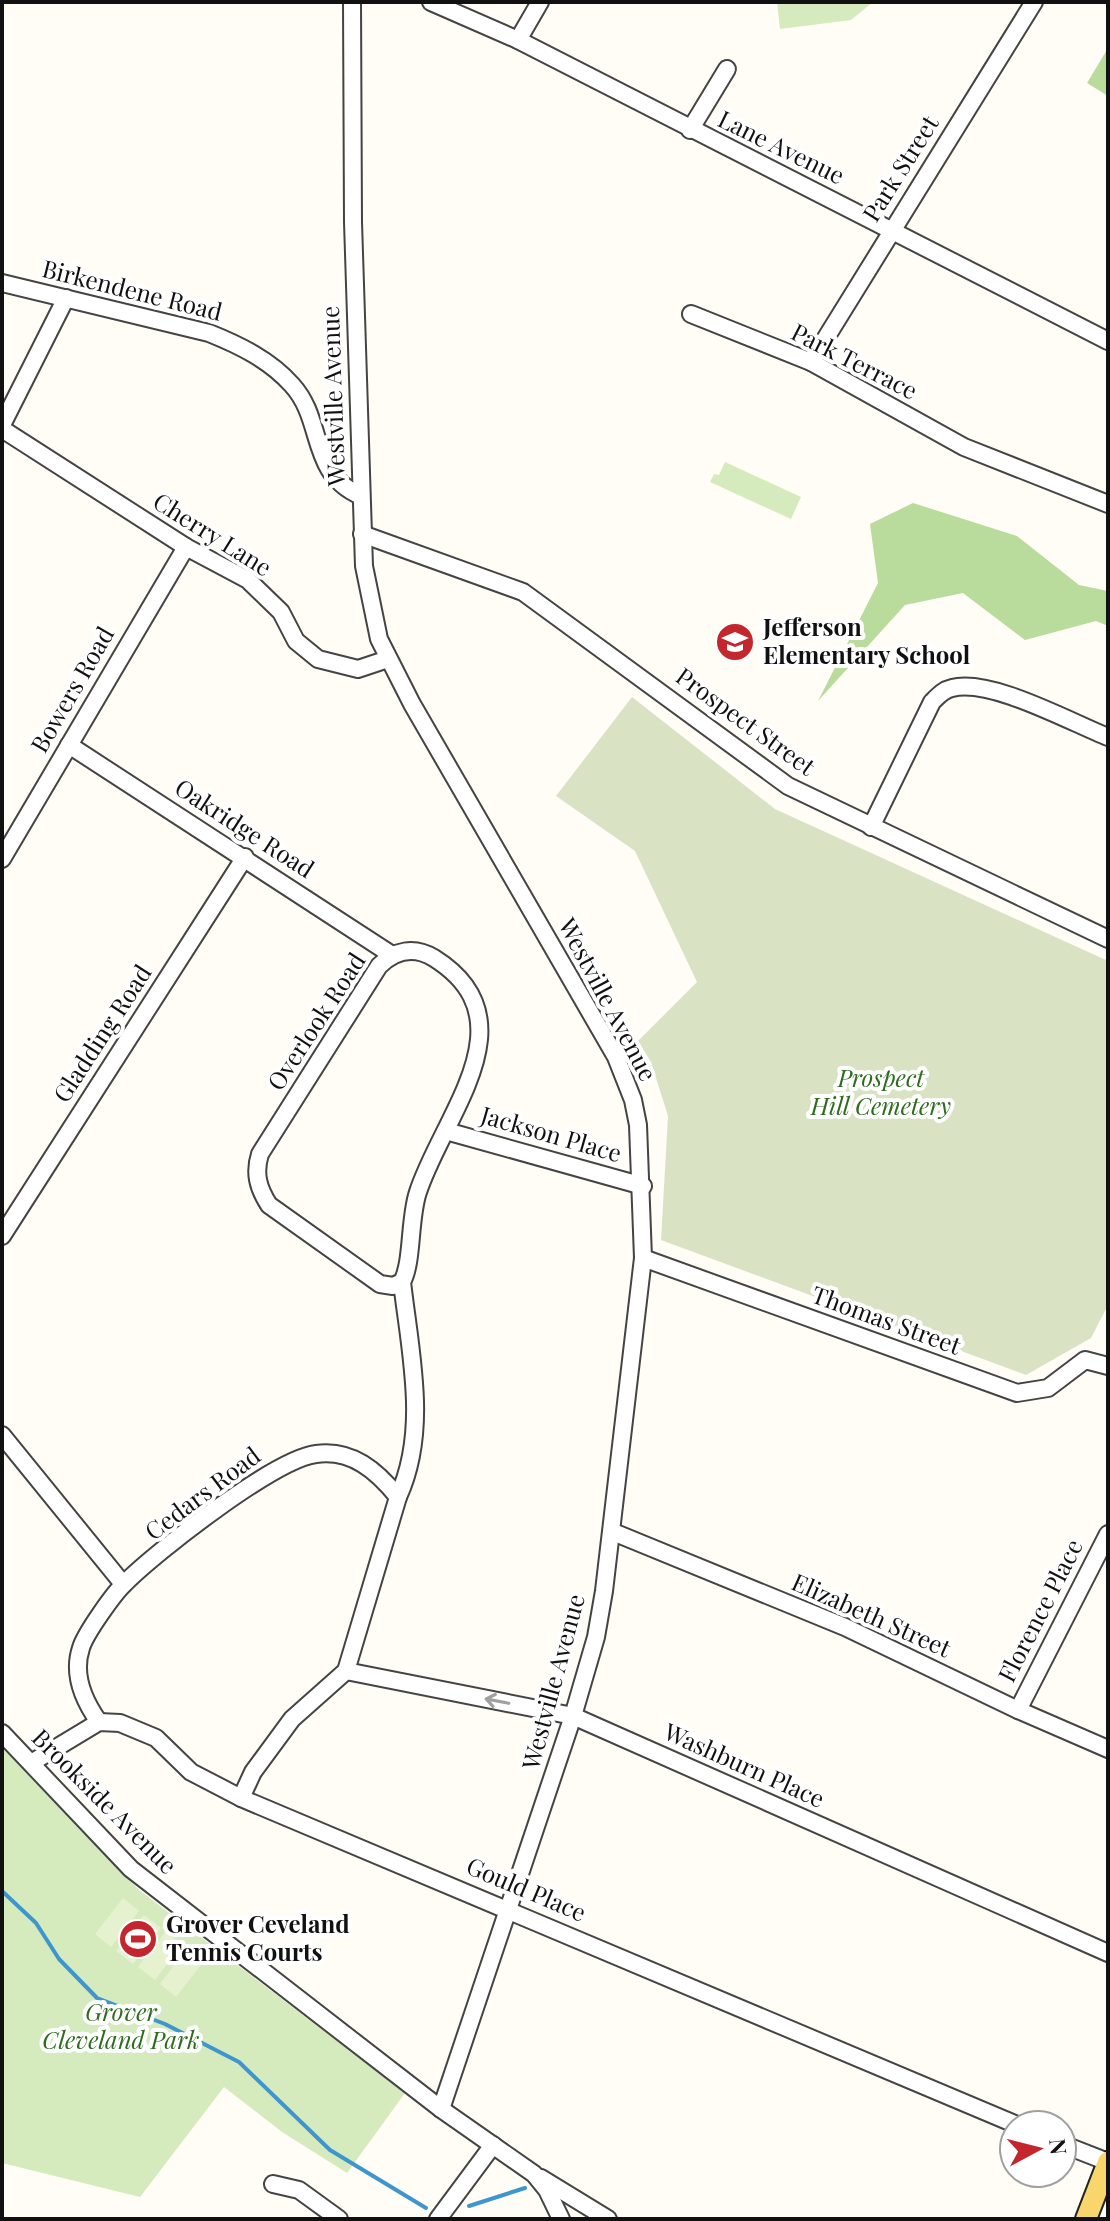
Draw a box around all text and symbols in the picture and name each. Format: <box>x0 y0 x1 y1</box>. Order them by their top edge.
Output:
street label: Lane Avenue <box>713 102 850 191</box>
street label: Park Street <box>854 108 945 227</box>
street label: Birkendene Road <box>39 251 226 327</box>
street label: Westville Avenue <box>313 305 351 488</box>
street label: Park Terrace <box>786 315 923 406</box>
street label: Cherry Lane <box>148 484 278 582</box>
place label: Jefferson Elementary School <box>762 610 971 670</box>
street label: Bowers Road <box>22 620 120 758</box>
school or university icon: Jefferson Elementary School <box>714 621 756 663</box>
street label: Prospect Street <box>670 659 822 782</box>
street label: Oakridge Road <box>169 770 321 884</box>
street label: Westville Avenue <box>552 911 665 1086</box>
street label: Overlook Road <box>259 946 372 1096</box>
street label: Gladding Road <box>45 958 158 1108</box>
park label: Prospect Hill Cemetery <box>810 1061 951 1121</box>
street label: Jackson Place <box>477 1097 626 1168</box>
street label: Thomas Street <box>808 1277 966 1361</box>
street label: Cedars Road <box>138 1439 266 1546</box>
street label: Florence Place <box>990 1533 1089 1687</box>
street label: Elizabeth Street <box>787 1565 957 1664</box>
street label: Westville Avenue <box>513 1590 591 1774</box>
one-way arrow <box>485 1693 510 1708</box>
street label: Washburn Place <box>659 1714 830 1814</box>
street label: Brookside Avenue <box>26 1721 185 1880</box>
street label: Gould Place <box>462 1849 591 1928</box>
place label: Grover Ceveland Tennis Courts <box>166 1907 350 1967</box>
sports icon: Grover Ceveland Tennis Courts <box>117 1918 159 1960</box>
park label: Grover Cleveland Park <box>42 1995 200 2055</box>
north arrow <box>998 2109 1078 2189</box>
text: N <box>1043 2137 1075 2156</box>

